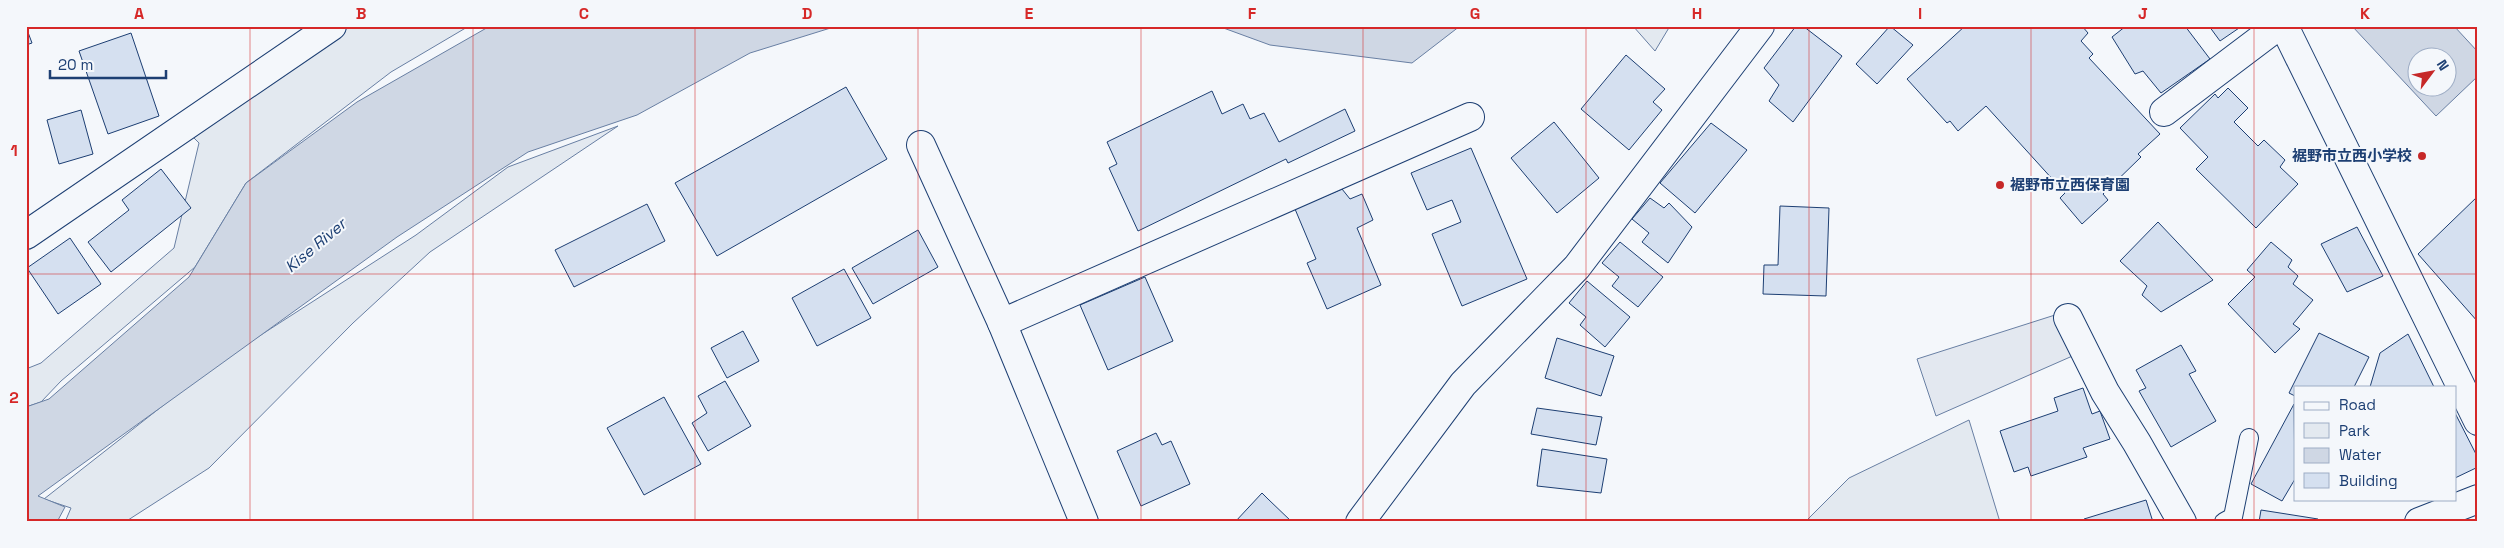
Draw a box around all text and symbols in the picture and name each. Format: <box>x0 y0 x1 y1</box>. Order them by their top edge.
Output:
text: A <box>134 3 144 24</box>
text: B <box>356 3 366 24</box>
text: C <box>579 3 589 24</box>
text: D <box>802 3 812 24</box>
text: E <box>1025 3 1034 24</box>
text: F <box>1248 3 1257 24</box>
text: G <box>1470 3 1480 24</box>
text: H <box>1692 3 1702 24</box>
text: I <box>1918 3 1922 24</box>
text: J <box>2138 3 2148 24</box>
text: K <box>2360 3 2370 24</box>
scale bar <box>50 48 166 80</box>
north arrow <box>2406 48 2456 98</box>
text: 20 m <box>58 55 93 74</box>
text: N <box>2433 56 2453 74</box>
text: 1 <box>10 140 18 161</box>
place label: 裾野市立西小学校 <box>2292 146 2412 165</box>
marker: 裾野市立西小学校 <box>2416 150 2428 162</box>
place label: 裾野市立西保育園 <box>2010 175 2130 194</box>
marker: 裾野市立西保育園 <box>1994 179 2006 191</box>
water label: Kise River <box>280 212 352 277</box>
legend <box>2294 386 2456 500</box>
text: 2 <box>9 387 19 408</box>
text: Road <box>2339 395 2376 414</box>
text: Park <box>2339 421 2370 440</box>
text: Water <box>2339 445 2382 464</box>
text: Building <box>2339 471 2398 490</box>

